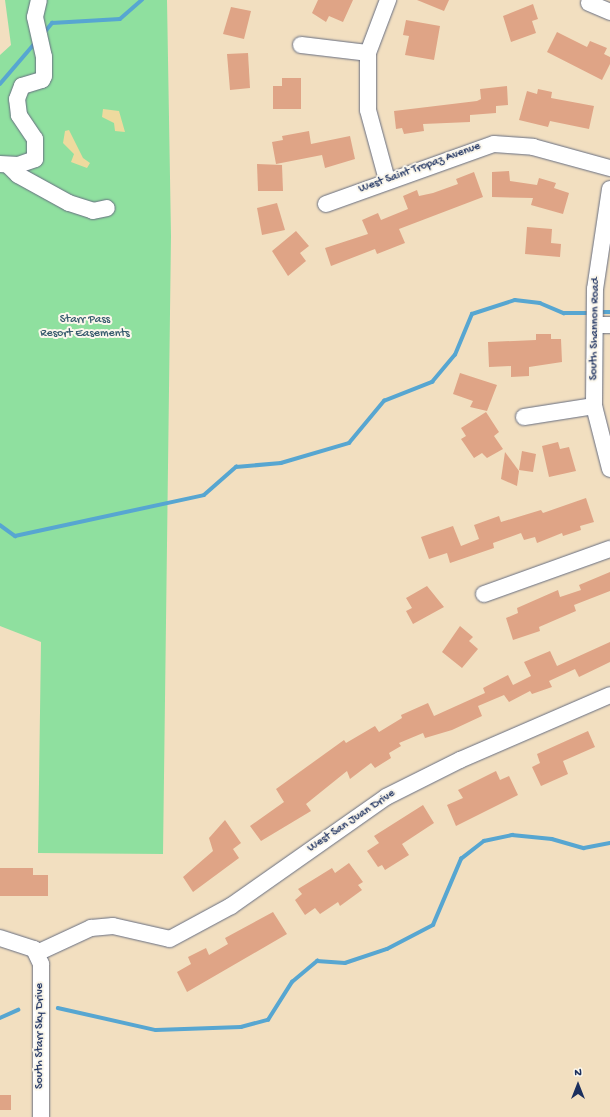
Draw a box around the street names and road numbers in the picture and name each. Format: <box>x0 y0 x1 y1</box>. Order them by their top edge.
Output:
street label: West Saint Tropaz Avenue <box>357 140 483 198</box>
street label: South Shannon Road <box>588 278 604 380</box>
street label: West San Juan Drive <box>305 787 399 857</box>
street label: South Starr Sky Drive <box>34 983 48 1089</box>

